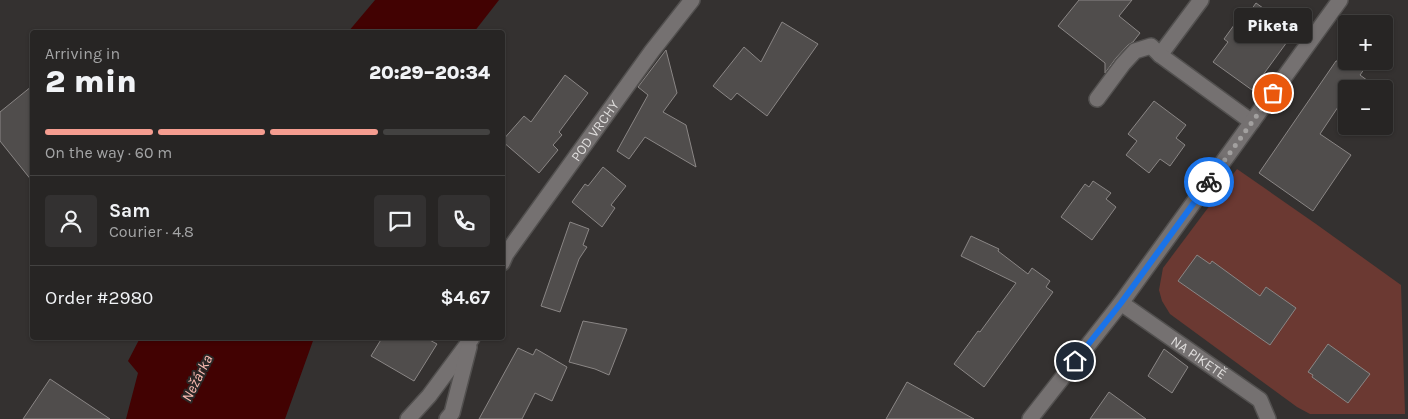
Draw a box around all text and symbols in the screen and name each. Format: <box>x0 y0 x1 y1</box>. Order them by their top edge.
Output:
callout: Piketa <box>1234 8 1312 43</box>
map controls <box>1338 15 1393 135</box>
button: + <box>1338 15 1393 70</box>
text: Piketa <box>1248 16 1298 35</box>
text: Arriving in <box>45 44 120 63</box>
text: 20:29–20:34 <box>369 62 490 84</box>
text: 2 min <box>45 63 137 100</box>
pin <box>1252 72 1294 114</box>
icon: bag <box>1259 79 1287 107</box>
button: − <box>1338 80 1393 135</box>
street label: POD VRCHY <box>567 97 623 165</box>
text: On the way · 60 m <box>45 143 172 162</box>
courier <box>1184 157 1234 207</box>
icon: bike <box>1195 168 1223 196</box>
button: person <box>45 195 97 247</box>
button: chat <box>374 195 426 247</box>
button: phone <box>438 195 490 247</box>
text: Sam <box>109 200 150 222</box>
text: Courier · 4.8 <box>109 222 194 241</box>
text: Order #2980 <box>45 287 153 309</box>
text: $4.67 <box>441 287 490 309</box>
street label: NA PIKETĚ <box>1168 333 1230 383</box>
pin <box>1054 340 1096 382</box>
icon: home <box>1061 347 1089 375</box>
water label: Nežárka <box>178 351 216 405</box>

